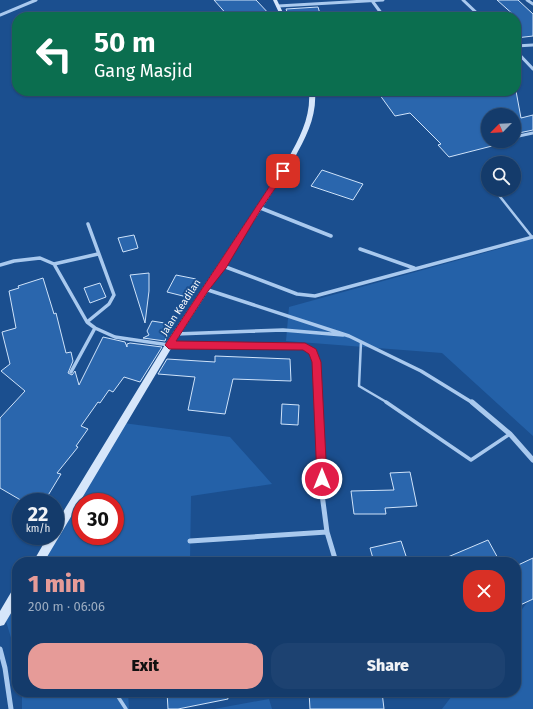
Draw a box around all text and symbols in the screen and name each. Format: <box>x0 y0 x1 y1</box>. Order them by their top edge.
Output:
text: 50 m <box>94 26 156 59</box>
icon: left <box>28 28 80 80</box>
text: Gang Masjid <box>94 60 193 82</box>
north arrow <box>481 108 521 148</box>
map controls <box>481 108 521 196</box>
pin <box>266 154 300 188</box>
button: search <box>481 156 521 196</box>
icon: arrive <box>272 160 294 182</box>
street label: Jalan Keadilan <box>158 277 204 338</box>
position arrow <box>301 458 343 500</box>
speed limit sign: 30 <box>72 493 124 545</box>
text: 22 <box>28 502 48 526</box>
text: km/h <box>26 523 50 535</box>
text: 1 min <box>28 570 86 598</box>
button: close <box>463 570 505 612</box>
text: 200 m · 06:06 <box>28 599 105 614</box>
button: Exit <box>28 643 263 689</box>
button: Share <box>271 643 505 689</box>

